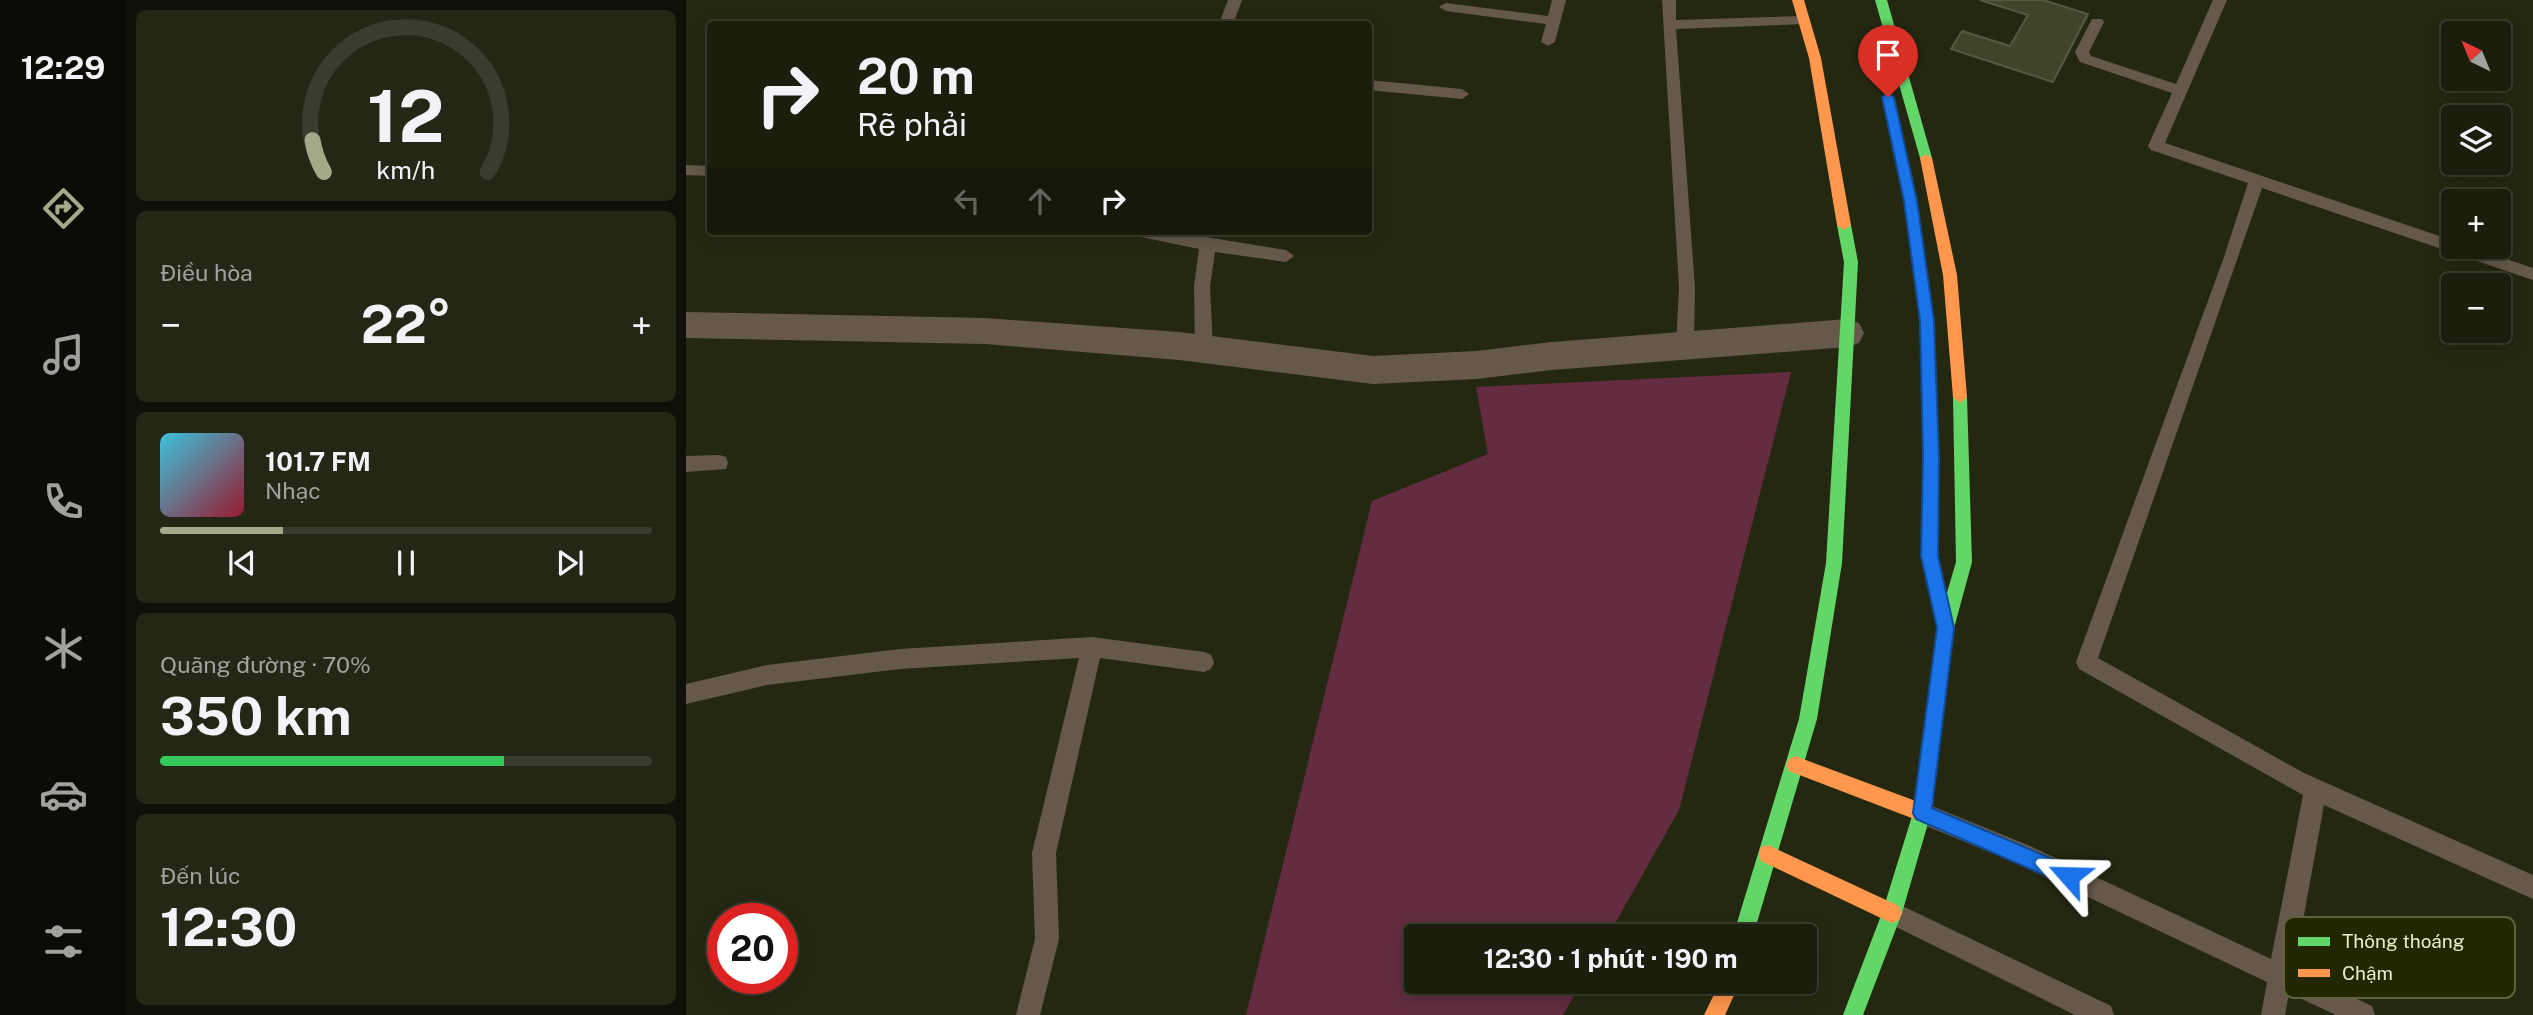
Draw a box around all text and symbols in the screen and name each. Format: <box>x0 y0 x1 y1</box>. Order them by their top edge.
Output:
north arrow <box>2441 21 2511 91</box>
map controls <box>2441 21 2511 343</box>
pin <box>1858 25 1918 97</box>
icon: arrive <box>1869 36 1907 74</box>
text: 20 m <box>857 47 975 105</box>
text: 12:29 <box>21 49 105 86</box>
icon: right <box>742 49 833 140</box>
text: 12 <box>367 73 445 158</box>
button: layers <box>2441 105 2511 175</box>
text: Rẽ phải <box>857 106 967 143</box>
text: km/h <box>377 154 435 184</box>
icon: left <box>948 182 986 220</box>
icon: ahead <box>1021 182 1059 220</box>
icon: right <box>1094 182 1132 220</box>
icon: directions <box>39 184 88 233</box>
button: + <box>2441 189 2511 259</box>
text: Điều hòa <box>160 259 253 286</box>
button: − <box>2441 273 2511 343</box>
text: 22° <box>361 294 451 355</box>
text: − <box>160 303 181 348</box>
text: + <box>631 303 652 348</box>
icon: music <box>39 330 88 379</box>
text: 101.7 FM <box>265 446 371 477</box>
icon: phone <box>39 477 88 526</box>
text: Nhạc <box>265 477 321 504</box>
icon: previous <box>223 544 261 582</box>
icon: pause <box>387 544 425 582</box>
icon: next <box>551 544 589 582</box>
icon: climate <box>39 624 88 673</box>
text: Quãng đường · 70% <box>160 651 371 678</box>
text: 350 km <box>160 686 352 747</box>
icon: car <box>39 770 88 819</box>
position arrow <box>2032 839 2106 913</box>
text: Đến lúc <box>160 862 241 889</box>
text: 12:30 <box>160 897 297 958</box>
speed limit sign: 20 <box>707 903 798 994</box>
icon: filters <box>39 917 88 966</box>
legend <box>2284 917 2515 998</box>
text: Thông thoáng <box>2342 930 2465 952</box>
text: 12:30 · 1 phút · 190 m <box>1484 943 1737 974</box>
text: Chậm <box>2342 962 2393 984</box>

